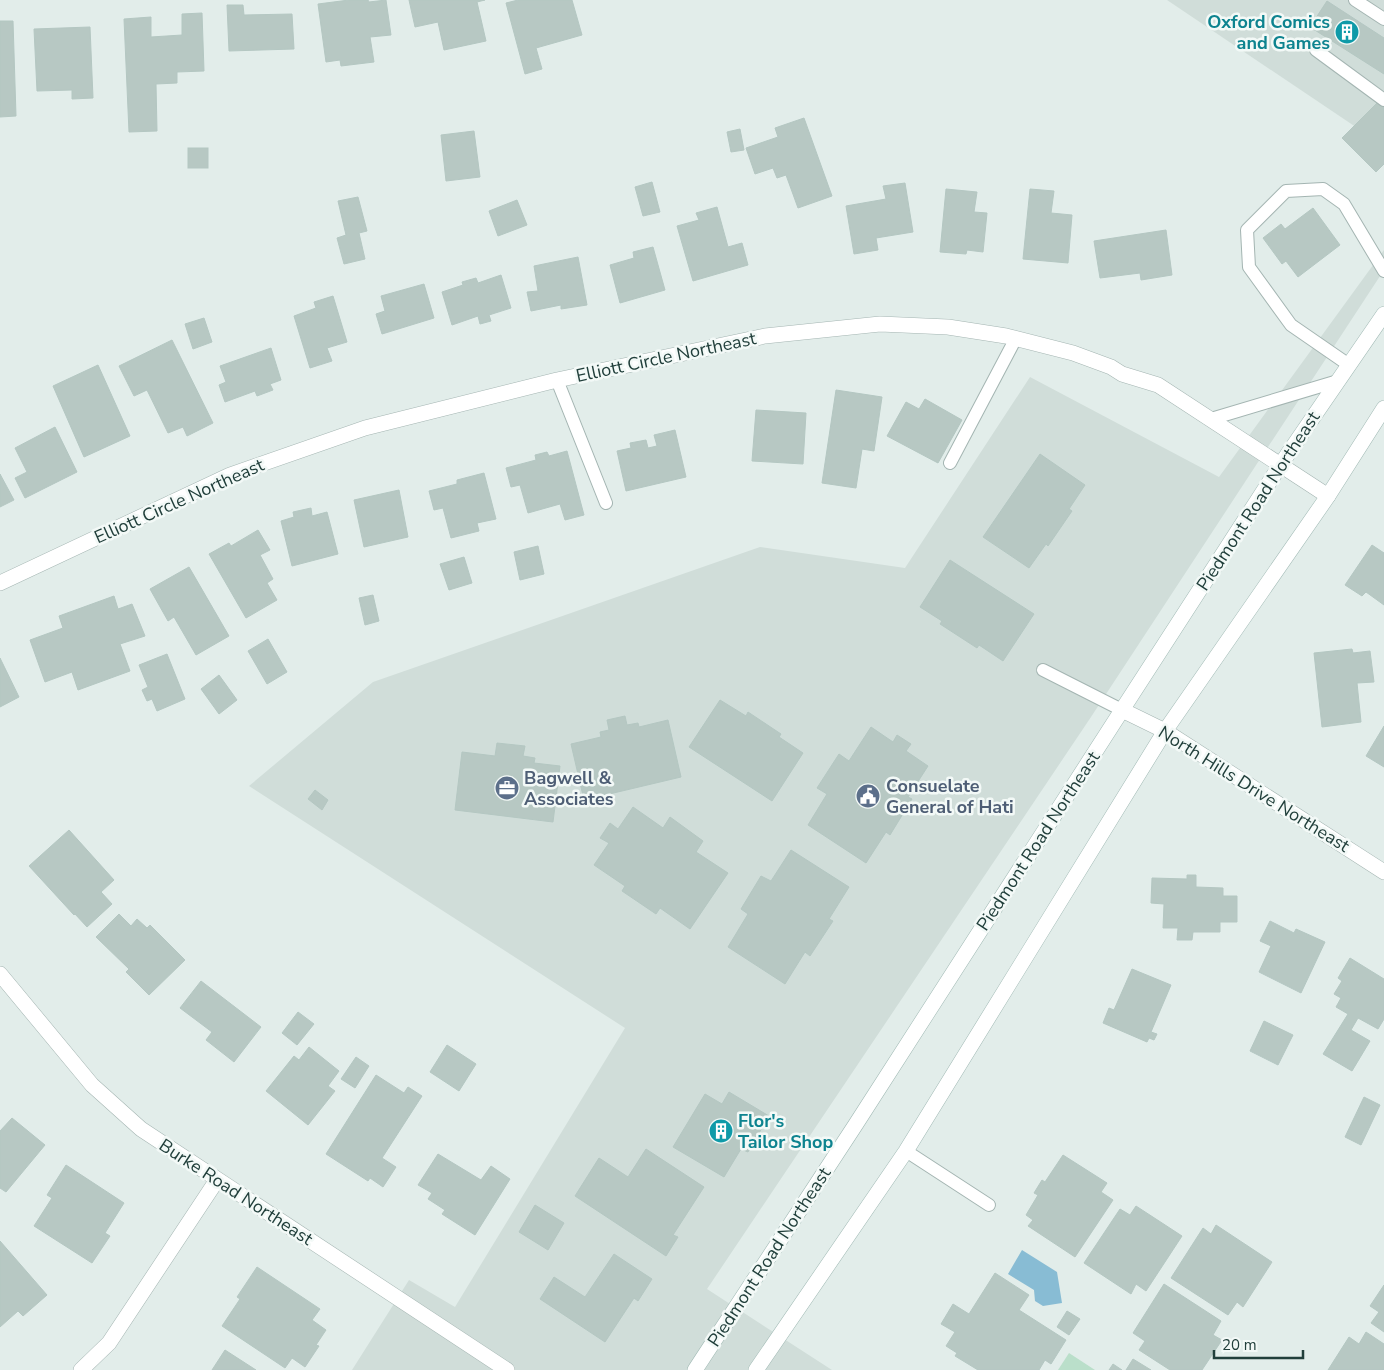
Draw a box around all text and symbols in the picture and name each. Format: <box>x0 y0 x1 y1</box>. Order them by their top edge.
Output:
place label: Oxford Comics and Games <box>1207 10 1330 55</box>
building icon: Oxford Comics and Games <box>1334 19 1360 45</box>
street label: Elliott Circle Northeast <box>574 326 759 388</box>
street label: Piedmont Road Northeast <box>1191 406 1325 595</box>
street label: Elliott Circle Northeast <box>90 452 268 549</box>
street label: North Hills Drive Northeast <box>1154 720 1355 858</box>
street label: Piedmont Road Northeast <box>971 746 1105 935</box>
place label: Bagwell & Associates <box>524 766 614 811</box>
place label: Consuelate General of Hati <box>886 774 1014 819</box>
office icon: Bagwell & Associates <box>494 775 520 801</box>
public building icon: Consuelate General of Hati <box>855 783 881 809</box>
place label: Flor's Tailor Shop <box>738 1109 833 1154</box>
building icon: Flor's Tailor Shop <box>708 1118 734 1144</box>
street label: Burke Road Northeast <box>154 1133 318 1251</box>
street label: Piedmont Road Northeast <box>702 1162 836 1351</box>
scale bar <box>1214 1328 1303 1360</box>
text: 20 m <box>1222 1335 1257 1355</box>

